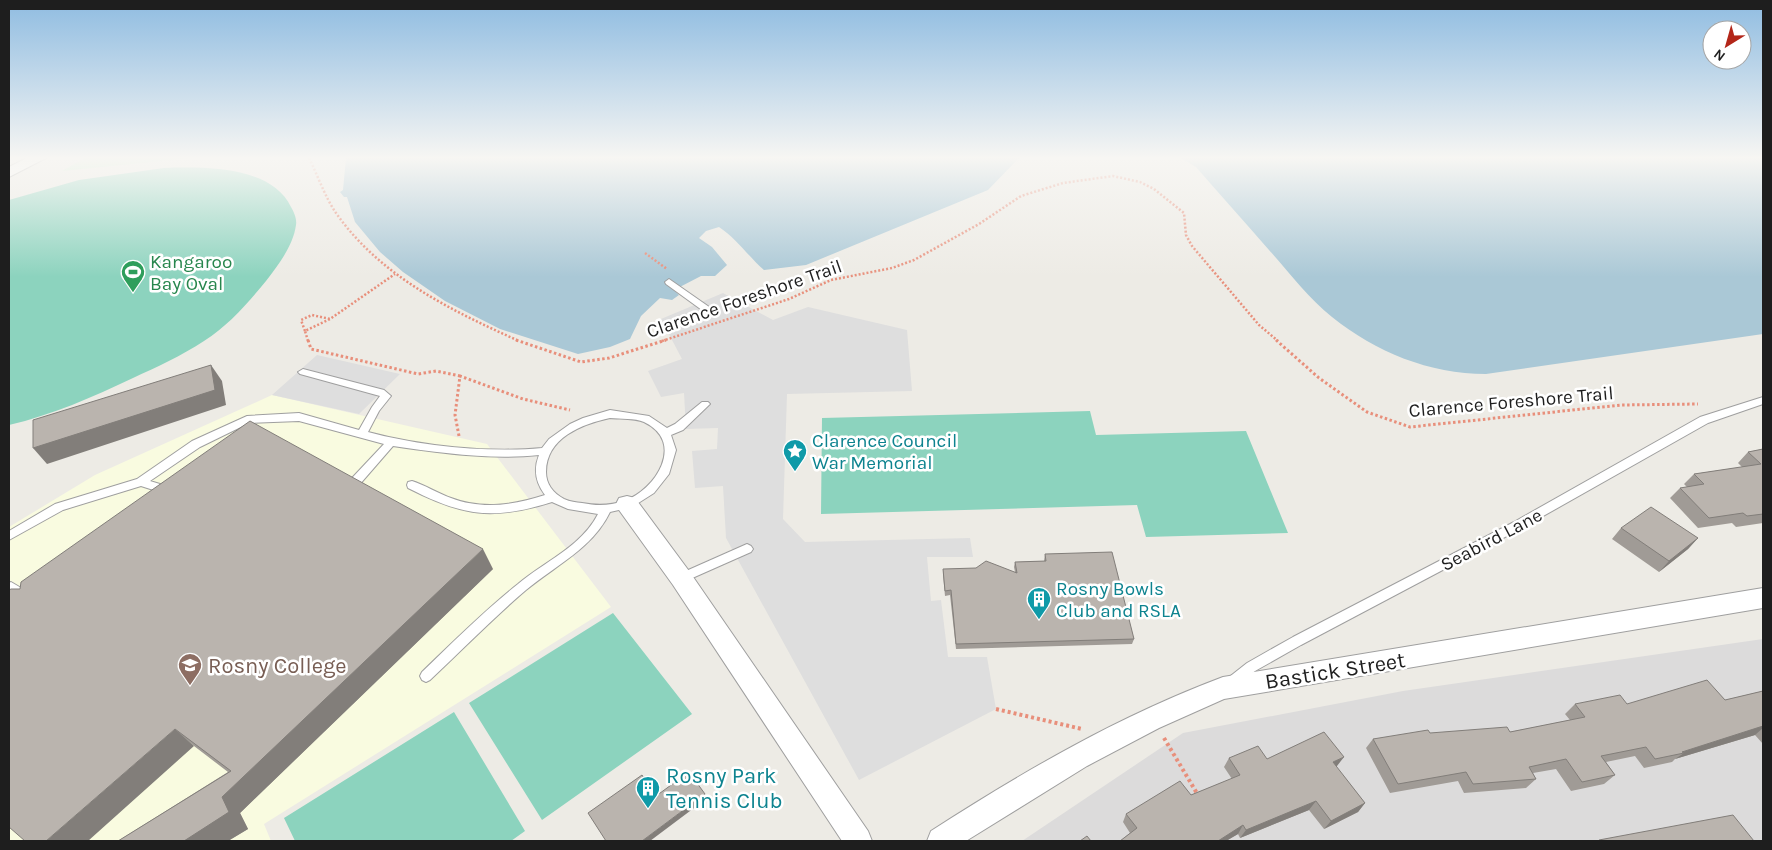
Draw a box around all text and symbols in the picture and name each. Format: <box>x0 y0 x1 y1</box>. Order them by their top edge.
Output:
north arrow <box>1702 20 1752 70</box>
text: N <box>1710 45 1729 65</box>
place label: Kangaroo Bay Oval <box>150 251 232 295</box>
street label: Clarence Foreshore Trail <box>644 255 845 343</box>
sports icon: Kangaroo Bay Oval <box>120 259 146 293</box>
street label: Clarence Foreshore Trail <box>1408 382 1614 422</box>
place label: Clarence Council War Memorial <box>812 430 957 474</box>
place icon: Clarence Council War Memorial <box>782 438 808 472</box>
street label: Seabird Lane <box>1437 504 1546 576</box>
place label: Rosny Bowls Club and RSLA <box>1056 578 1181 622</box>
building icon: Rosny Bowls Club and RSLA <box>1026 586 1052 620</box>
street label: Bastick Street <box>1263 647 1407 695</box>
school or university icon: Rosny College <box>177 652 203 686</box>
place label: Rosny College <box>208 653 347 679</box>
place label: Rosny Park Tennis Club <box>666 763 783 814</box>
building icon: Rosny Park Tennis Club <box>635 775 661 809</box>

